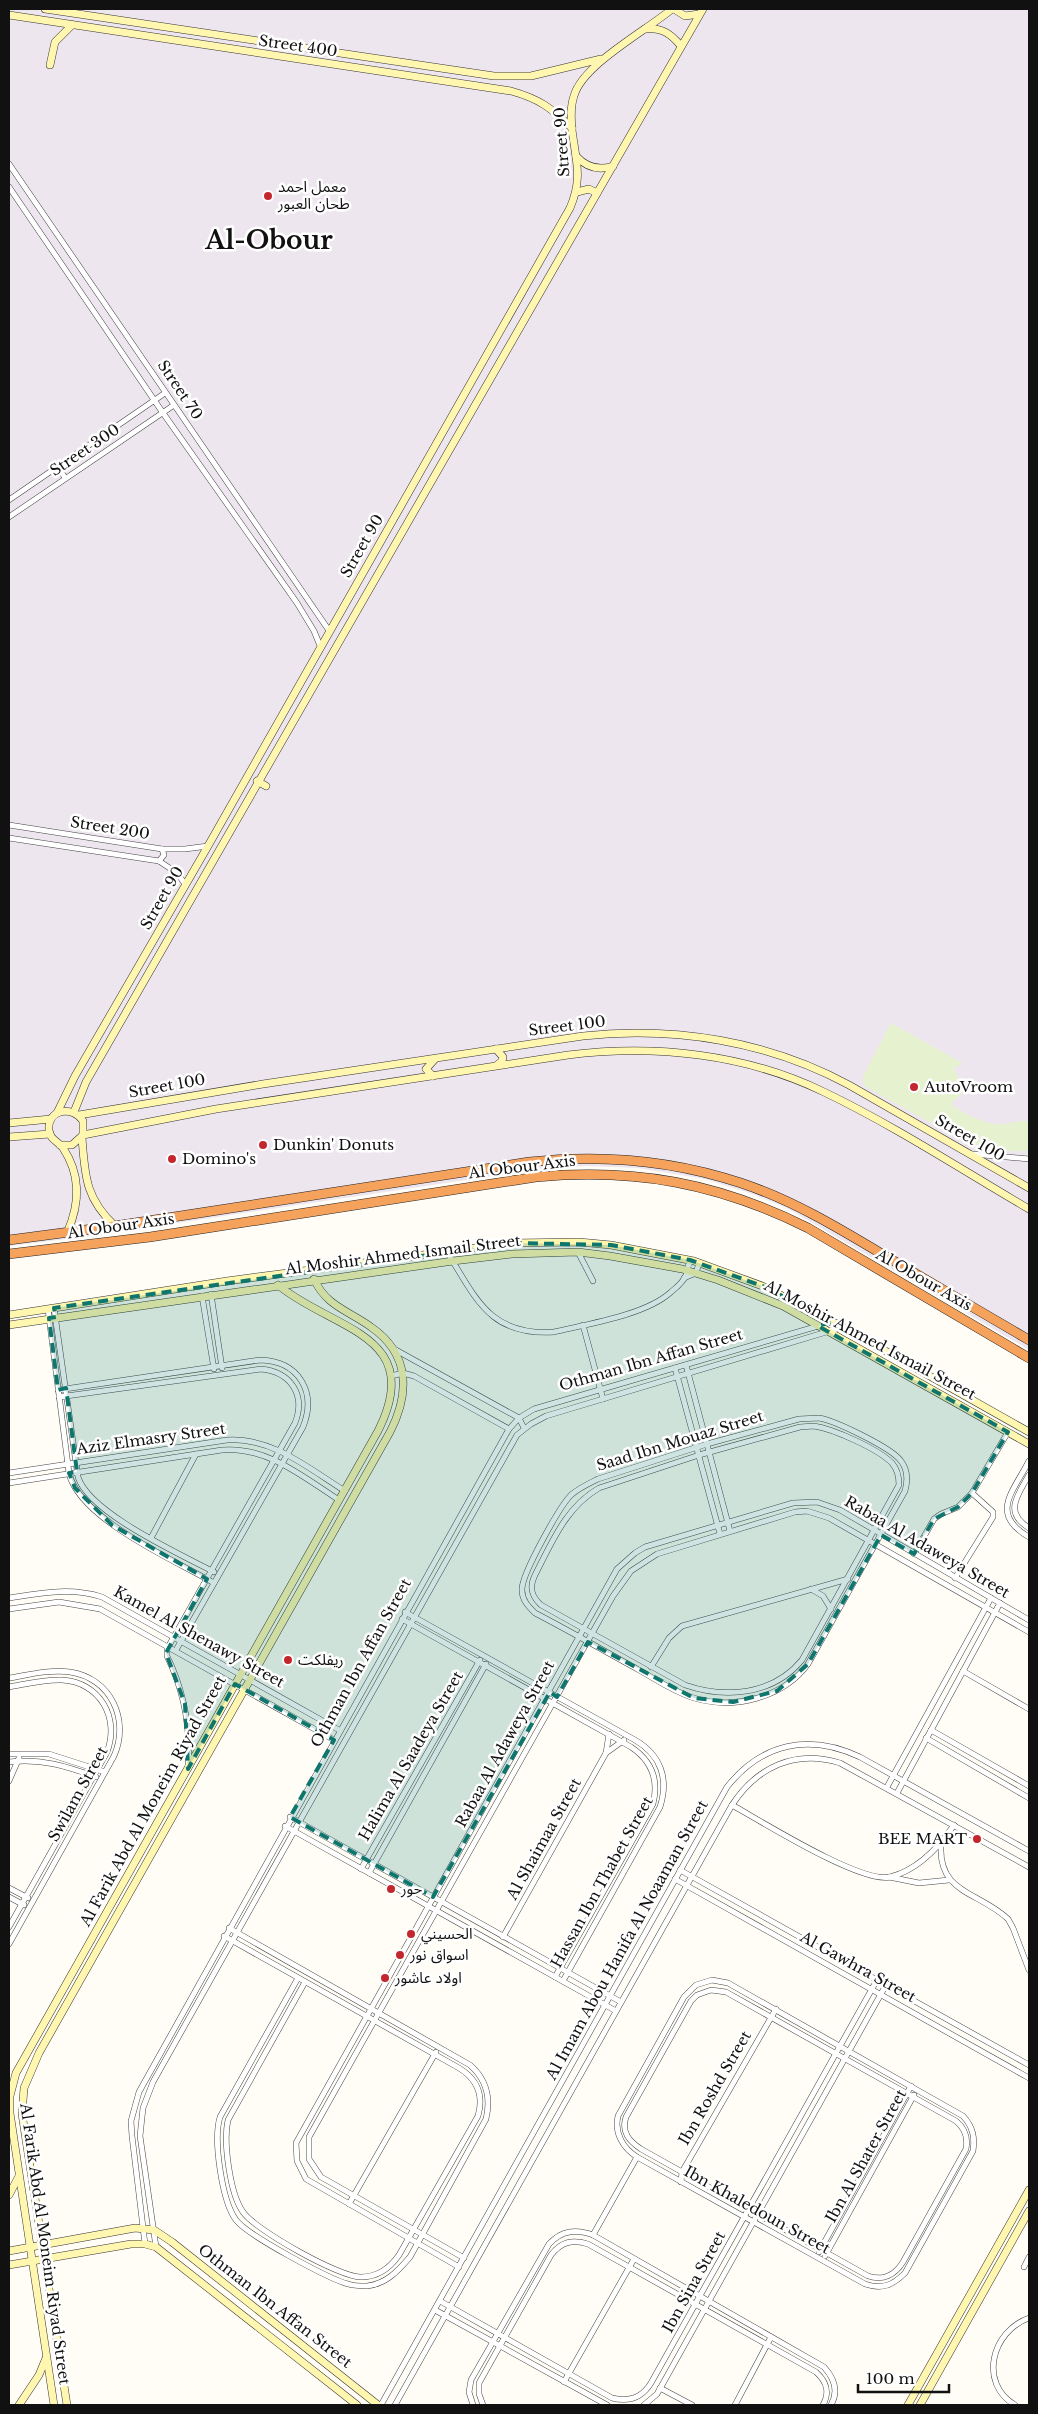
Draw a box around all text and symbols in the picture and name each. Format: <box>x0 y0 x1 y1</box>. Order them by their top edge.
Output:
street label: Street 400 <box>257 31 339 60</box>
street label: Street 90 <box>550 107 573 178</box>
place label: معمل احمد طحان العبور <box>277 177 350 213</box>
marker: معمل احمد طحان العبور <box>262 190 274 202</box>
district label: Al-Obour <box>204 225 333 256</box>
street label: Street 70 <box>154 356 207 423</box>
street label: Street 300 <box>46 419 123 480</box>
street label: Street 90 <box>336 511 387 581</box>
street label: Street 200 <box>69 812 151 843</box>
street label: Street 90 <box>136 863 187 933</box>
street label: Street 100 <box>527 1011 607 1040</box>
street label: Street 100 <box>127 1069 207 1102</box>
place label: AutoVroom <box>923 1077 1013 1096</box>
marker: AutoVroom <box>908 1081 920 1093</box>
street label: Street 100 <box>932 1110 1009 1165</box>
place label: Dunkin' Donuts <box>273 1135 394 1154</box>
marker: Dunkin' Donuts <box>257 1139 269 1151</box>
place label: Domino's <box>182 1149 256 1168</box>
street label: Al Obour Axis <box>466 1150 577 1183</box>
marker: Domino's <box>166 1153 178 1165</box>
street label: Al Obour Axis <box>65 1209 176 1243</box>
street label: Al Moshir Ahmed Ismail Street <box>283 1231 522 1278</box>
street label: Al Obour Axis <box>872 1244 976 1315</box>
street label: Al Moshir Ahmed Ismail Street <box>760 1275 980 1404</box>
street label: Othman Ibn Affan Street <box>557 1324 745 1395</box>
street label: Saad Ibn Mouaz Street <box>594 1406 766 1475</box>
street label: Aziz Elmasry Street <box>74 1419 227 1459</box>
street label: Rabaa Al Adaweya Street <box>841 1491 1014 1602</box>
street label: Othman Ibn Affan Street <box>306 1575 415 1750</box>
street label: Kamel Al Shenawy Street <box>111 1582 288 1692</box>
place label: ريفلكت <box>298 1650 343 1669</box>
marker: ريفلكت <box>282 1654 294 1666</box>
street label: Rabaa Al Adaweya Street <box>451 1657 559 1830</box>
street label: Halima Al Saadeya Street <box>354 1667 467 1844</box>
street label: Al Farik Abd Al Moneim Riyad Street <box>75 1672 230 1930</box>
street label: Swilam Street <box>44 1743 112 1845</box>
street label: Al Shaimaa Street <box>502 1774 585 1904</box>
street label: Hassan Ibn Thabet Street <box>546 1792 657 1971</box>
street label: Al Imam Abou Hanifa Al Noaaman Street <box>541 1796 712 2084</box>
place label: BEE MART <box>878 1829 967 1848</box>
marker: BEE MART <box>971 1833 983 1845</box>
place label: حور <box>400 1879 423 1898</box>
marker: حور <box>385 1883 397 1895</box>
place label: الحسيني <box>421 1924 473 1945</box>
street label: Al Gawhra Street <box>796 1926 920 2006</box>
marker: الحسيني <box>405 1928 417 1940</box>
place label: اسواق نور <box>409 1945 469 1964</box>
marker: اسواق نور <box>394 1949 406 1961</box>
place label: اولاد عاشور <box>394 1968 462 1987</box>
marker: اولاد عاشور <box>379 1972 391 1984</box>
street label: Ibn Roshd Street <box>674 2027 755 2148</box>
street label: Ibn Al Shater Street <box>821 2085 910 2226</box>
street label: Al Farik Abd Al Moneim Riyad Street <box>16 2101 75 2386</box>
street label: Ibn Khaledoun Street <box>681 2161 834 2258</box>
street label: Ibn Sina Street <box>658 2227 730 2336</box>
street label: Othman Ibn Affan Street <box>195 2240 356 2372</box>
scale bar <box>858 2362 949 2394</box>
text: 100 m <box>866 2369 915 2388</box>

